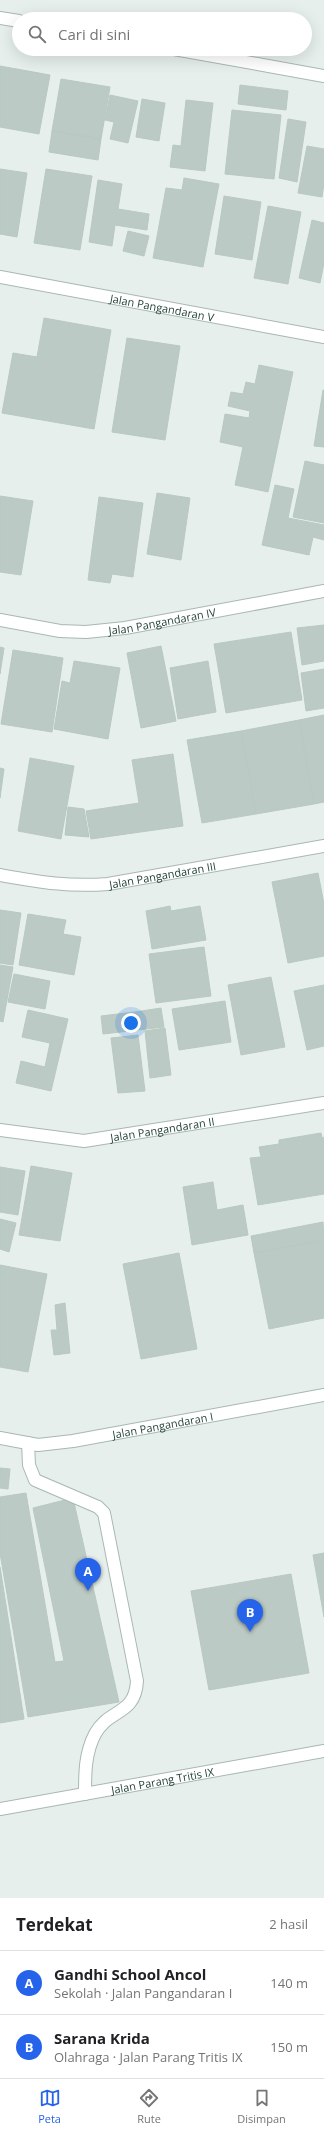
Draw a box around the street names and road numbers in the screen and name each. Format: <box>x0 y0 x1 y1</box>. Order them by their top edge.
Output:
street label: Jalan Pangandaran V <box>108 290 216 324</box>
street label: Jalan Pangandaran IV <box>107 604 217 637</box>
street label: Jalan Pangandaran III <box>107 858 217 891</box>
street label: Jalan Pangandaran II <box>108 1113 215 1144</box>
street label: Jalan Pangandaran I <box>110 1408 214 1441</box>
street label: Jalan Parang Tritis IX <box>109 1763 216 1797</box>

